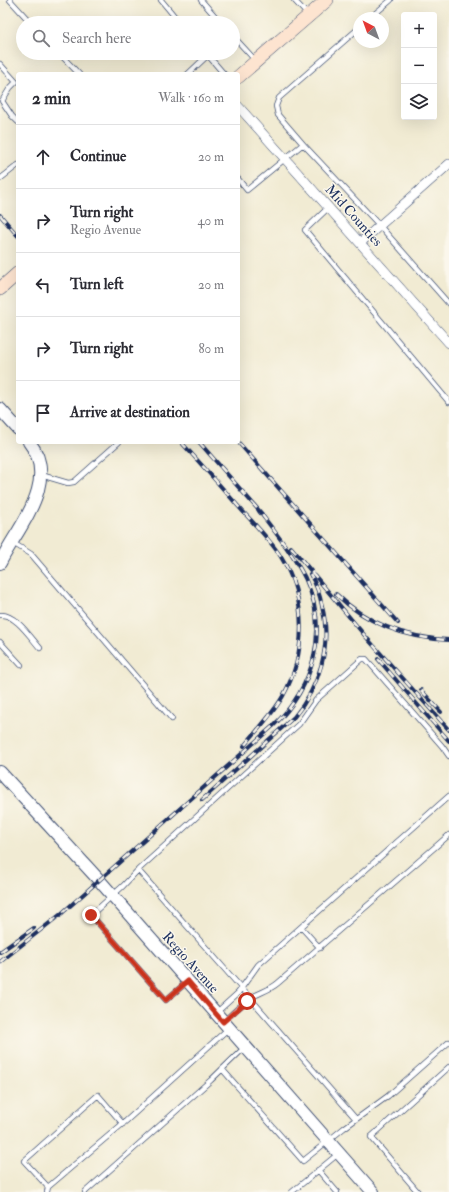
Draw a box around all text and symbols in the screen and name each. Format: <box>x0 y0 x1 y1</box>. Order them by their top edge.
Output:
north arrow <box>353 12 389 48</box>
map controls <box>401 12 437 120</box>
button: + <box>401 12 437 48</box>
search box <box>16 16 240 60</box>
icon: search <box>30 27 52 49</box>
text: Search here <box>62 29 131 48</box>
button: − <box>401 48 437 84</box>
button: layers <box>401 84 437 120</box>
text: 2 min <box>32 88 71 109</box>
text: Walk · 160 m <box>158 90 224 106</box>
icon: ahead <box>32 146 54 168</box>
text: Continue <box>70 147 126 166</box>
text: 20 m <box>198 149 224 165</box>
street label: Mid Counties <box>321 181 386 250</box>
text: Turn right <box>70 203 133 222</box>
icon: right <box>32 210 54 232</box>
text: 40 m <box>198 213 224 229</box>
text: Regio Avenue <box>70 222 141 238</box>
icon: left <box>32 274 54 296</box>
text: Turn left <box>70 275 124 294</box>
text: 20 m <box>198 277 224 293</box>
icon: right <box>32 338 54 360</box>
text: Turn right <box>70 339 133 358</box>
text: 80 m <box>198 341 224 357</box>
icon: arrive <box>32 402 54 424</box>
text: Arrive at destination <box>70 403 190 422</box>
route end <box>82 906 100 924</box>
street label: Regio Avenue <box>159 928 223 997</box>
route start <box>238 992 256 1010</box>

